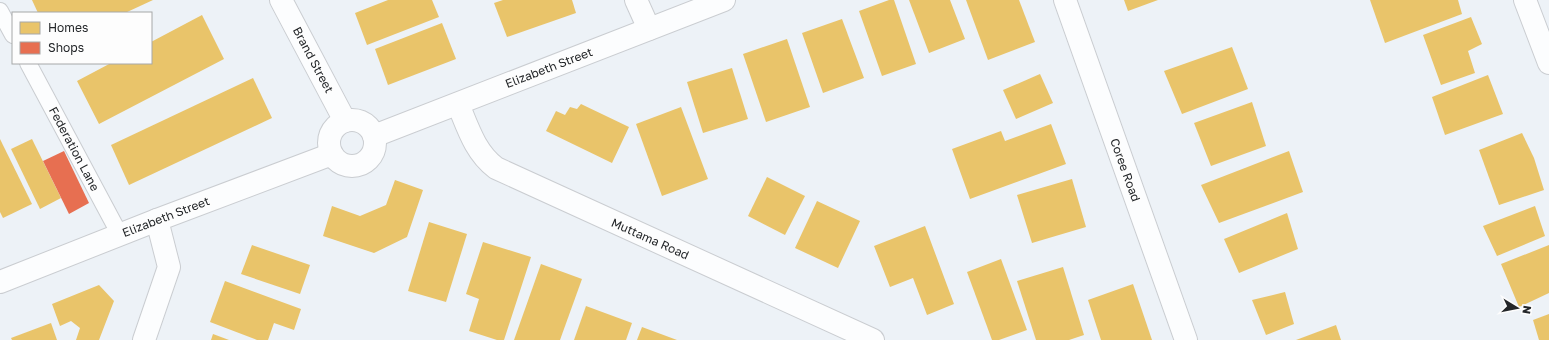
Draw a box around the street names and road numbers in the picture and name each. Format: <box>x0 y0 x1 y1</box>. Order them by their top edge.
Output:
street label: Brand Street <box>290 24 337 96</box>
street label: Elizabeth Street <box>503 44 595 91</box>
street label: Federation Lane <box>46 104 103 193</box>
street label: Coree Road <box>1107 136 1144 204</box>
street label: Elizabeth Street <box>120 193 212 240</box>
street label: Muttama Road <box>609 215 691 262</box>

